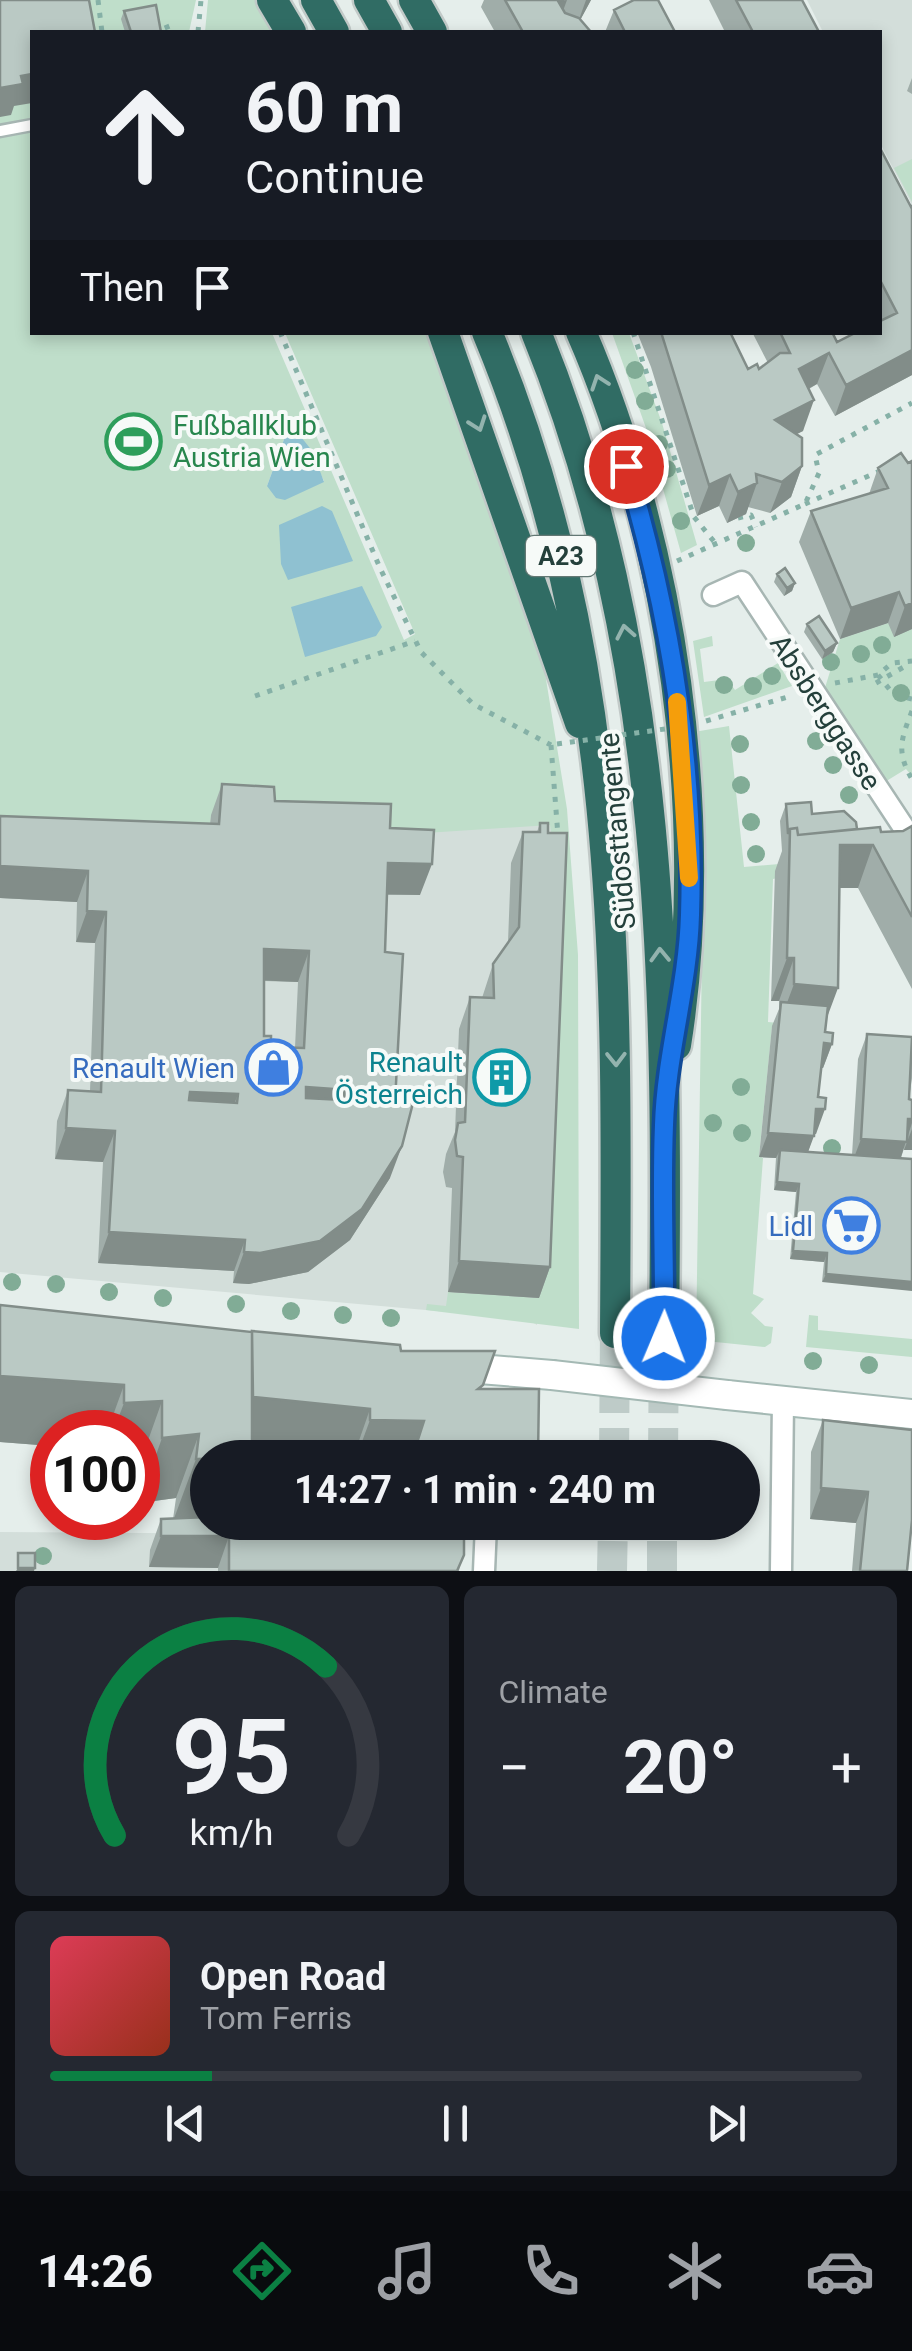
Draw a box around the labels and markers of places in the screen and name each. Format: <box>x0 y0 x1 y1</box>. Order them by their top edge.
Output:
place label: Fußballklub Austria Wien <box>173 409 331 474</box>
sports icon: Fußballklub Austria Wien <box>104 411 164 471</box>
pin <box>584 424 669 509</box>
shop icon: Renault Wien <box>244 1038 304 1098</box>
place label: Renault Österreich <box>335 1046 463 1111</box>
building icon: Renault Österreich <box>472 1048 532 1108</box>
place label: Renault Wien <box>72 1052 235 1085</box>
supermarket icon: Lidl <box>822 1196 882 1256</box>
place label: Lidl <box>769 1210 813 1243</box>

